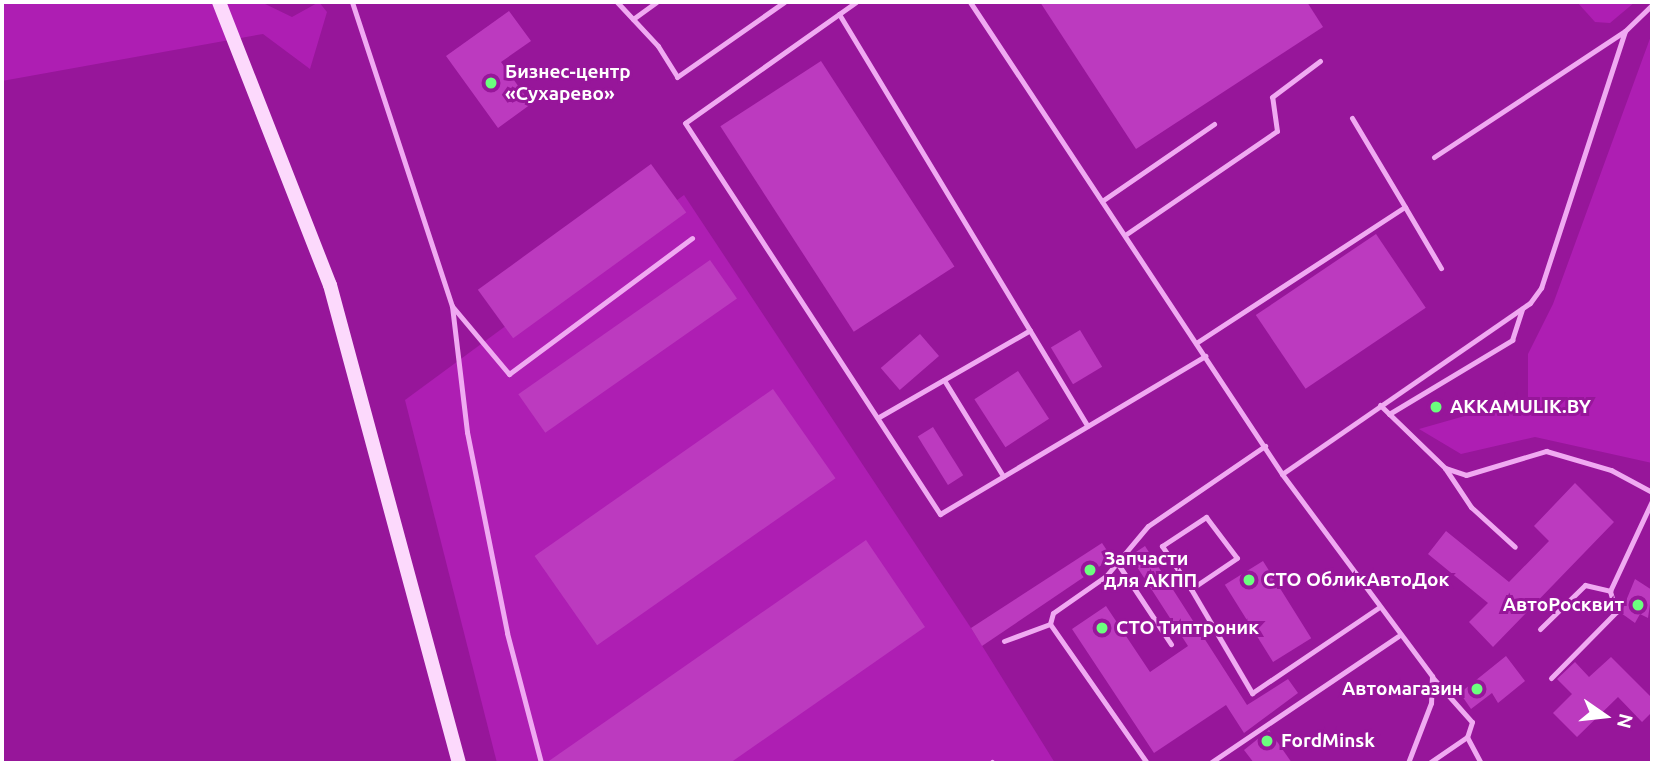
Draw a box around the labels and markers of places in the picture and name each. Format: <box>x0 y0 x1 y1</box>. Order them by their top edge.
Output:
place label: Бизнес-центр «Сухарево» <box>505 61 631 105</box>
marker: Бизнес-центр «Сухарево» <box>483 75 499 91</box>
place label: AKKAMULIK.BY <box>1450 396 1591 418</box>
marker: AKKAMULIK.BY <box>1428 399 1444 415</box>
place label: Запчасти для АКПП <box>1104 548 1197 592</box>
marker: Запчасти для АКПП <box>1082 562 1098 578</box>
place label: СТО ОбликАвтоДок <box>1263 569 1449 591</box>
marker: СТО ОбликАвтоДок <box>1241 572 1257 588</box>
place label: АвтоРосквит <box>1503 594 1624 616</box>
marker: АвтоРосквит <box>1630 597 1646 613</box>
place label: СТО Типтроник <box>1116 617 1259 639</box>
marker: СТО Типтроник <box>1094 620 1110 636</box>
place label: Автомагазин <box>1342 678 1463 700</box>
marker: Автомагазин <box>1469 681 1485 697</box>
place label: FordMinsk <box>1281 730 1375 752</box>
marker: FordMinsk <box>1259 733 1275 749</box>

